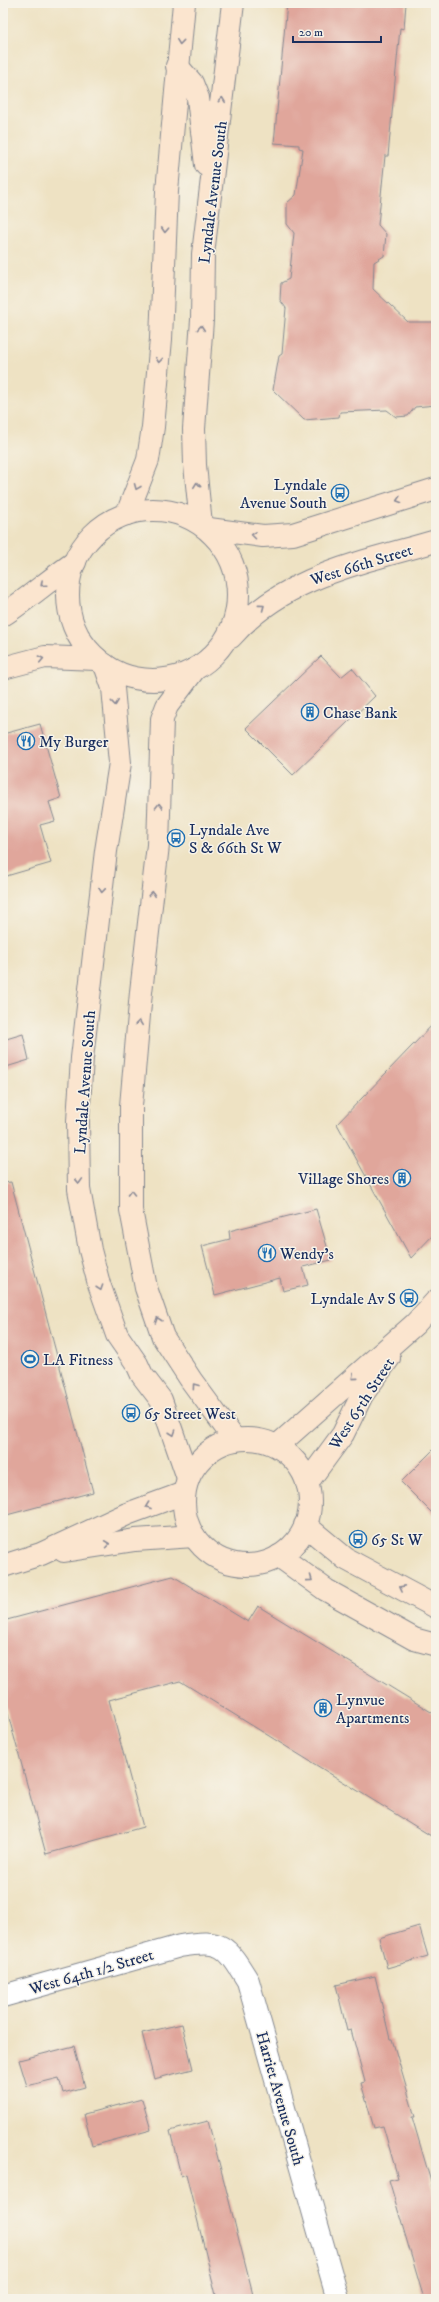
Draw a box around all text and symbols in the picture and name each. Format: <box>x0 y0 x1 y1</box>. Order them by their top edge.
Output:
scale bar <box>293 18 381 44</box>
text: 20 m <box>299 25 323 40</box>
one-way arrow <box>176 39 185 45</box>
one-way arrow <box>218 97 227 103</box>
street label: Lyndale Avenue South <box>194 119 232 265</box>
one-way arrow <box>161 227 170 233</box>
one-way arrow <box>197 325 206 331</box>
one-way arrow <box>155 357 164 363</box>
place label: Lyndale Avenue South <box>240 475 328 513</box>
one-way arrow <box>193 482 202 488</box>
bus stop icon: Lyndale Avenue South <box>330 483 350 503</box>
one-way arrow <box>134 484 142 491</box>
one-way arrow <box>395 496 402 504</box>
one-way arrow <box>251 531 257 540</box>
street label: West 66th Street <box>307 540 415 590</box>
one-way arrow <box>40 580 48 587</box>
one-way arrow <box>258 605 265 612</box>
one-way arrow <box>38 655 44 663</box>
one-way arrow <box>110 700 119 706</box>
building icon: Chase Bank <box>300 702 320 722</box>
place label: Chase Bank <box>323 703 398 723</box>
restaurant icon: My Burger <box>16 731 36 751</box>
place label: My Burger <box>39 732 109 752</box>
one-way arrow <box>155 803 163 809</box>
place label: Lyndale Ave S & 66th St W <box>189 820 282 858</box>
bus stop icon: Lyndale Ave S & 66th St W <box>166 828 186 848</box>
one-way arrow <box>98 887 107 893</box>
one-way arrow <box>147 891 156 897</box>
street label: Lyndale Avenue South <box>70 1009 100 1154</box>
one-way arrow <box>134 1020 143 1026</box>
building icon: Village Shores <box>392 1168 412 1188</box>
place label: Village Shores <box>297 1169 389 1189</box>
one-way arrow <box>74 1178 83 1184</box>
one-way arrow <box>127 1190 135 1196</box>
restaurant icon: Wendy's <box>257 1243 277 1263</box>
place label: Wendy's <box>279 1244 334 1264</box>
one-way arrow <box>96 1284 104 1291</box>
bus stop icon: Lyndale Av S <box>399 1288 419 1308</box>
place label: Lyndale Av S <box>310 1289 396 1309</box>
one-way arrow <box>154 1316 162 1323</box>
sports icon: LA Fitness <box>20 1349 40 1369</box>
place label: LA Fitness <box>43 1350 113 1370</box>
street label: West 65th Street <box>324 1354 399 1454</box>
one-way arrow <box>351 1373 359 1380</box>
one-way arrow <box>192 1383 200 1390</box>
bus stop icon: 65 Street West <box>121 1403 141 1423</box>
place label: 65 Street West <box>144 1404 236 1424</box>
one-way arrow <box>168 1429 176 1436</box>
one-way arrow <box>144 1501 151 1510</box>
bus stop icon: 65 St W <box>348 1529 368 1549</box>
place label: 65 St W <box>371 1530 423 1550</box>
one-way arrow <box>104 1540 110 1549</box>
one-way arrow <box>306 1574 313 1581</box>
one-way arrow <box>398 1586 406 1593</box>
place label: Lynvue Apartments <box>336 1690 409 1728</box>
building icon: Lynvue Apartments <box>313 1698 333 1718</box>
street label: West 64th 1/2 Street <box>26 1945 156 2000</box>
street label: Harriet Avenue South <box>251 2029 309 2168</box>

